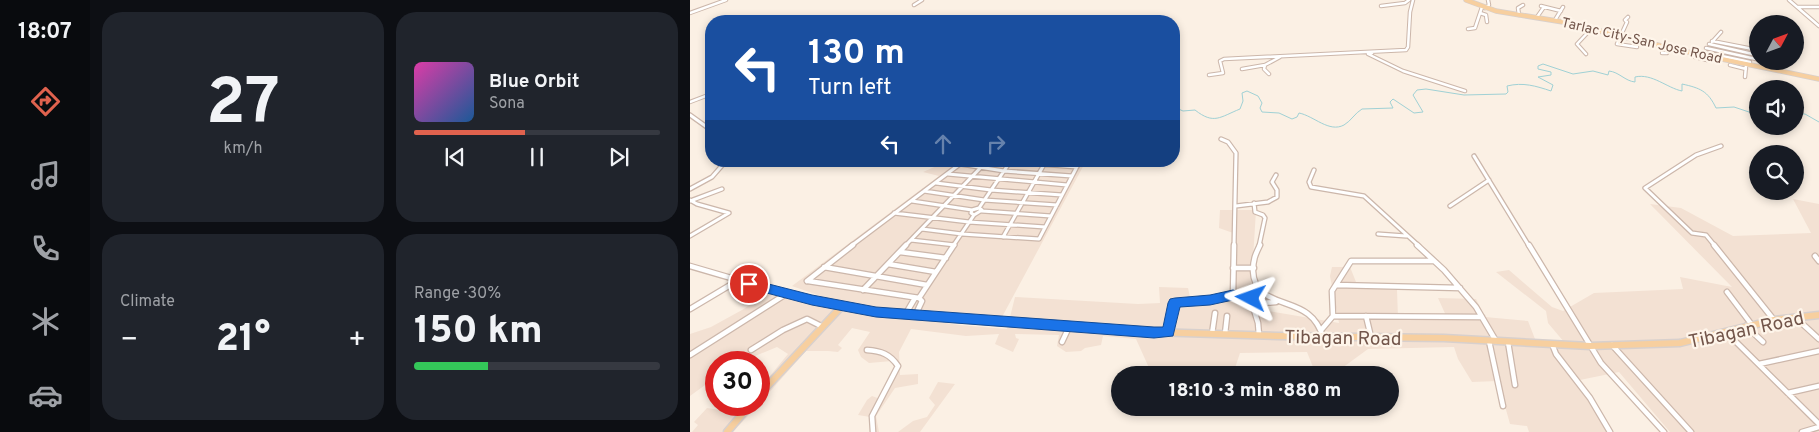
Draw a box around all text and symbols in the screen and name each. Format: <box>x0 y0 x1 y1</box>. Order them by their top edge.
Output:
street label: Tarlac City-San Jose Road <box>1560 15 1724 68</box>
north arrow <box>1749 15 1804 70</box>
map controls <box>1749 15 1804 200</box>
text: 18:07 <box>18 19 72 46</box>
text: 130 m <box>808 32 905 76</box>
icon: left <box>725 35 790 100</box>
text: 27 <box>206 65 280 147</box>
text: Blue Orbit <box>489 70 579 94</box>
text: Turn left <box>808 75 891 102</box>
button: sound <box>1749 80 1804 135</box>
icon: directions <box>28 84 63 119</box>
text: Sona <box>489 94 525 114</box>
icon: left <box>876 130 904 158</box>
icon: ahead <box>929 130 957 158</box>
icon: right <box>982 130 1010 158</box>
text: km/h <box>224 139 262 159</box>
icon: previous <box>441 143 469 171</box>
icon: pause <box>523 143 551 171</box>
icon: next <box>605 143 633 171</box>
button: search <box>1749 145 1804 200</box>
icon: music <box>28 158 63 193</box>
icon: phone <box>28 231 63 266</box>
pin <box>728 263 770 305</box>
icon: arrive <box>735 270 763 298</box>
position arrow <box>1224 271 1276 323</box>
text: Range · 30% <box>414 284 501 304</box>
text: Climate <box>120 292 175 312</box>
icon: climate <box>28 304 63 339</box>
street label: Tibagan Road <box>1687 307 1806 355</box>
text: 150 km <box>414 308 543 357</box>
text: 21° <box>216 316 270 365</box>
text: − <box>120 323 138 359</box>
text: + <box>348 323 366 359</box>
street label: Tibagan Road <box>1284 326 1402 352</box>
speed limit sign: 30 <box>705 351 770 416</box>
icon: car <box>28 378 63 413</box>
text: 18:10 · 3 min · 880 m <box>1169 379 1341 403</box>

